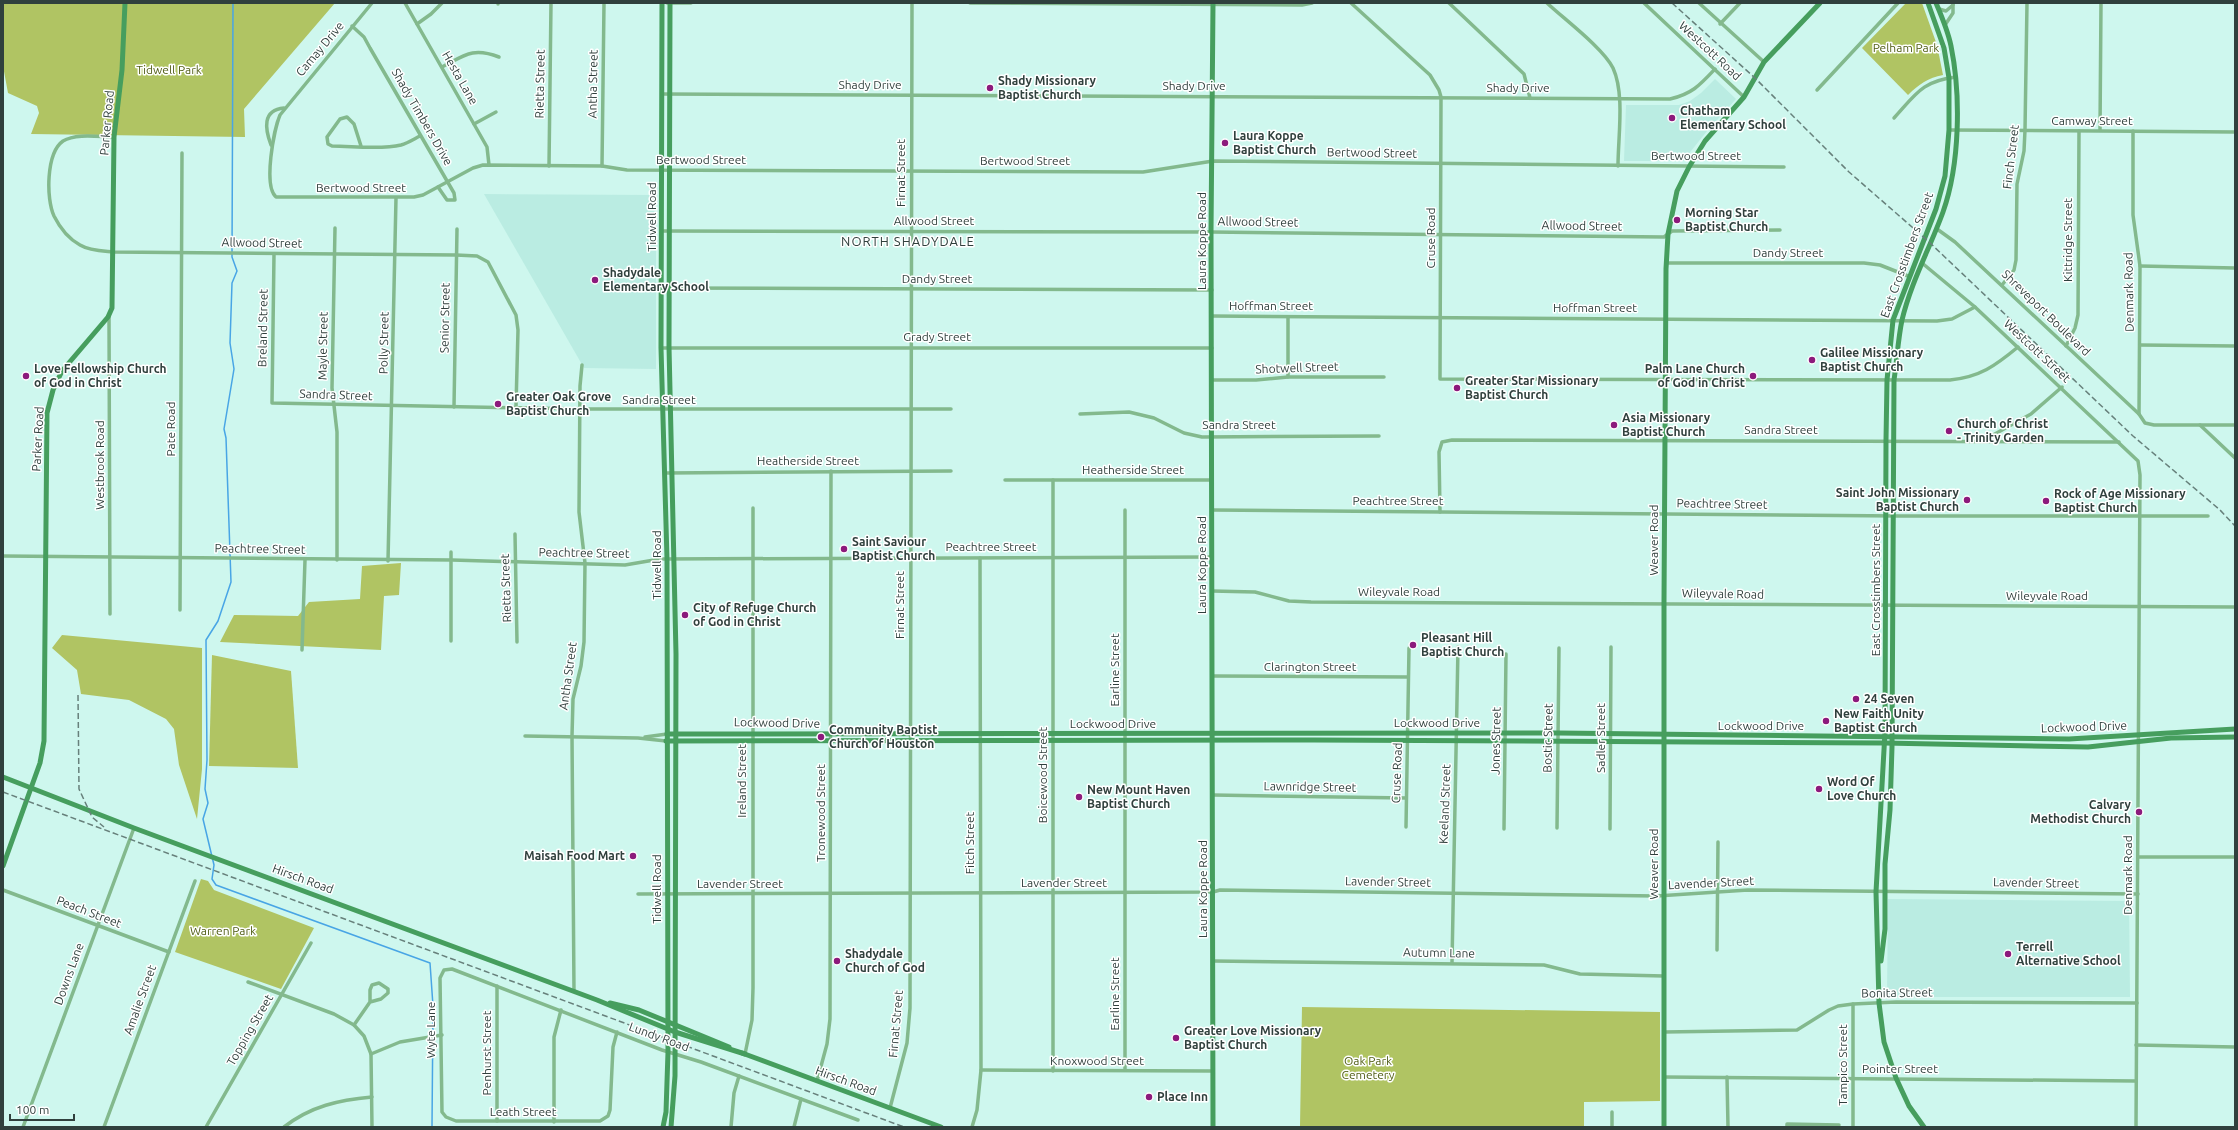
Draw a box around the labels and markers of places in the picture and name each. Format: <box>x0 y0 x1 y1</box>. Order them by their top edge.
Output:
place label: Shady Missionary Baptist Church <box>998 74 1096 101</box>
marker: Shady Missionary Baptist Church <box>985 83 995 93</box>
place label: Chatham Elementary School <box>1680 104 1786 131</box>
marker: Chatham Elementary School <box>1667 113 1677 123</box>
place label: Laura Koppe Baptist Church <box>1233 129 1316 156</box>
marker: Laura Koppe Baptist Church <box>1220 138 1230 148</box>
place label: Morning Star Baptist Church <box>1685 206 1768 233</box>
marker: Morning Star Baptist Church <box>1672 215 1682 225</box>
place label: Shadydale Elementary School <box>603 266 709 293</box>
marker: Shadydale Elementary School <box>590 275 600 285</box>
place label: Galilee Missionary Baptist Church <box>1820 346 1924 373</box>
marker: Galilee Missionary Baptist Church <box>1807 355 1817 365</box>
place label: Love Fellowship Church of God in Christ <box>34 362 167 389</box>
place label: Palm Lane Church of God in Christ <box>1645 362 1745 389</box>
marker: Love Fellowship Church of God in Christ <box>21 371 31 381</box>
marker: Palm Lane Church of God in Christ <box>1748 371 1758 381</box>
place label: Greater Star Missionary Baptist Church <box>1465 374 1599 401</box>
marker: Greater Star Missionary Baptist Church <box>1452 383 1462 393</box>
place label: Greater Oak Grove Baptist Church <box>506 390 611 417</box>
marker: Greater Oak Grove Baptist Church <box>493 399 503 409</box>
place label: Asia Missionary Baptist Church <box>1622 411 1711 438</box>
place label: Church of Christ - Trinity Garden <box>1957 417 2048 444</box>
marker: Asia Missionary Baptist Church <box>1609 420 1619 430</box>
marker: Church of Christ - Trinity Garden <box>1944 426 1954 436</box>
place label: Saint John Missionary Baptist Church <box>1836 486 1960 513</box>
place label: Rock of Age Missionary Baptist Church <box>2054 487 2186 514</box>
marker: Saint John Missionary Baptist Church <box>1962 495 1972 505</box>
marker: Rock of Age Missionary Baptist Church <box>2041 496 2051 506</box>
place label: Saint Saviour Baptist Church <box>852 535 935 562</box>
marker: Saint Saviour Baptist Church <box>839 544 849 554</box>
place label: City of Refuge Church of God in Christ <box>693 601 816 628</box>
marker: City of Refuge Church of God in Christ <box>680 610 690 620</box>
place label: Pleasant Hill Baptist Church <box>1421 631 1504 658</box>
marker: Pleasant Hill Baptist Church <box>1408 640 1418 650</box>
place label: 24 Seven <box>1864 692 1914 705</box>
marker: 24 Seven <box>1851 694 1861 704</box>
place label: New Faith Unity Baptist Church <box>1834 707 1924 734</box>
marker: New Faith Unity Baptist Church <box>1821 716 1831 726</box>
place label: Community Baptist Church of Houston <box>829 723 937 750</box>
marker: Community Baptist Church of Houston <box>816 732 826 742</box>
place label: Word Of Love Church <box>1827 775 1896 802</box>
place label: New Mount Haven Baptist Church <box>1087 783 1190 810</box>
marker: Word Of Love Church <box>1814 784 1824 794</box>
marker: New Mount Haven Baptist Church <box>1074 792 1084 802</box>
place label: Calvary Methodist Church <box>2030 798 2132 825</box>
marker: Calvary Methodist Church <box>2134 807 2144 817</box>
place label: Maisah Food Mart <box>524 849 625 862</box>
marker: Maisah Food Mart <box>628 851 638 861</box>
place label: Terrell Alternative School <box>2016 940 2121 967</box>
place label: Shadydale Church of God <box>845 947 925 974</box>
marker: Terrell Alternative School <box>2003 949 2013 959</box>
marker: Shadydale Church of God <box>832 956 842 966</box>
place label: Greater Love Missionary Baptist Church <box>1184 1024 1322 1051</box>
marker: Greater Love Missionary Baptist Church <box>1171 1033 1181 1043</box>
place label: Place Inn <box>1157 1090 1208 1103</box>
marker: Place Inn <box>1144 1092 1154 1102</box>

